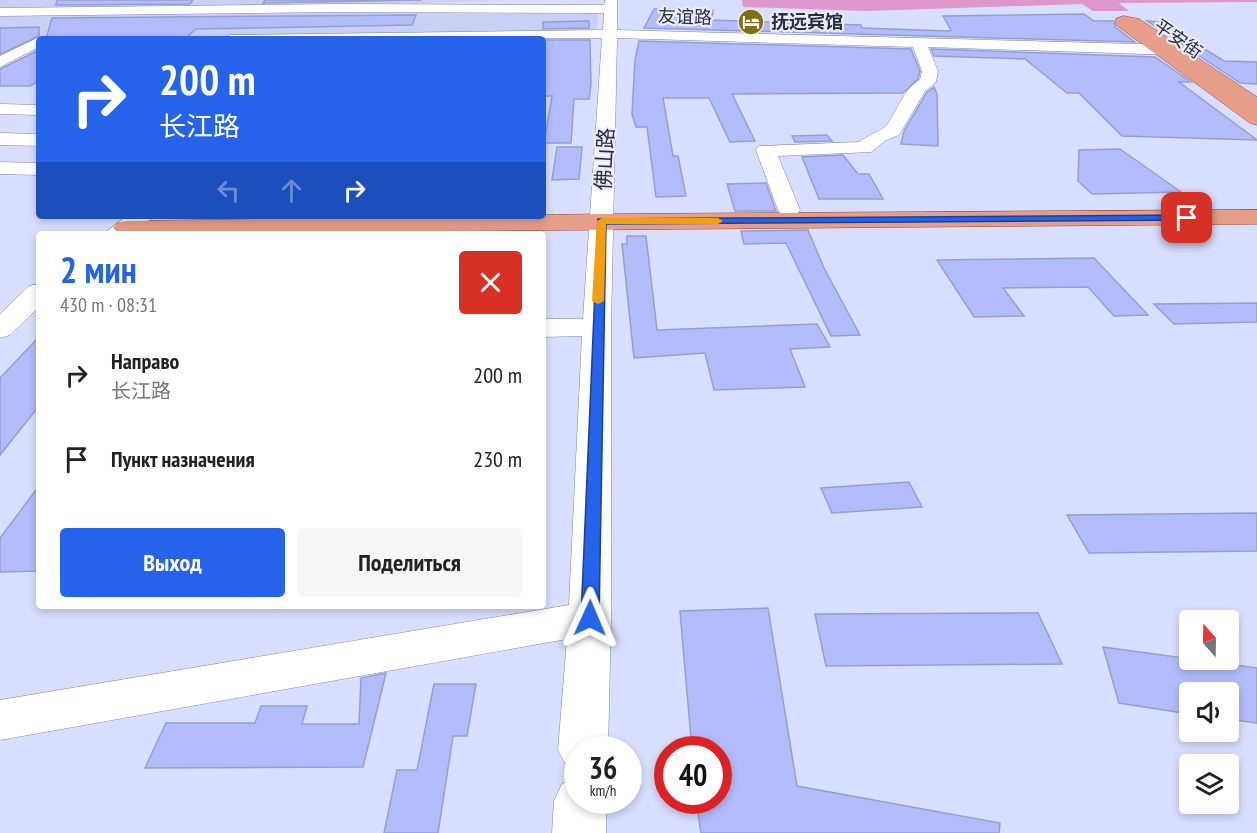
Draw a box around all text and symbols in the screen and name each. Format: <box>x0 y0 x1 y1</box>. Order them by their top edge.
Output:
street label: 友谊路 <box>658 4 712 29</box>
hotel icon: 抚远宾馆 <box>736 7 766 37</box>
place label: 抚远宾馆 <box>771 10 843 33</box>
street label: 平安街 <box>1150 14 1207 63</box>
text: 200 m <box>159 52 256 107</box>
icon: right <box>60 60 138 138</box>
text: 长江路 <box>159 109 240 143</box>
street label: 佛山路 <box>589 127 620 191</box>
icon: left <box>212 174 245 207</box>
icon: ahead <box>275 174 308 207</box>
icon: right <box>338 174 371 207</box>
pin <box>1161 192 1212 243</box>
icon: arrive <box>1170 201 1203 234</box>
text: 2 мин <box>60 246 137 293</box>
button: close <box>459 251 522 314</box>
text: 430 m · 08:31 <box>60 292 157 318</box>
text: Направо <box>111 347 179 375</box>
icon: right <box>60 359 93 392</box>
text: 200 m <box>473 361 522 389</box>
text: 长江路 <box>111 378 171 404</box>
icon: arrive <box>60 443 93 476</box>
text: Пункт назначения <box>111 445 255 473</box>
text: 230 m <box>473 445 522 473</box>
button: Выход <box>60 528 285 597</box>
button: Поделиться <box>297 528 522 597</box>
position arrow <box>558 586 622 650</box>
north arrow <box>1179 610 1239 670</box>
map controls <box>1179 610 1239 814</box>
button: sound <box>1179 682 1239 742</box>
speed limit sign: 40 <box>654 736 732 814</box>
text: 36 <box>589 748 617 787</box>
button: layers <box>1179 754 1239 814</box>
text: km/h <box>590 781 616 800</box>

